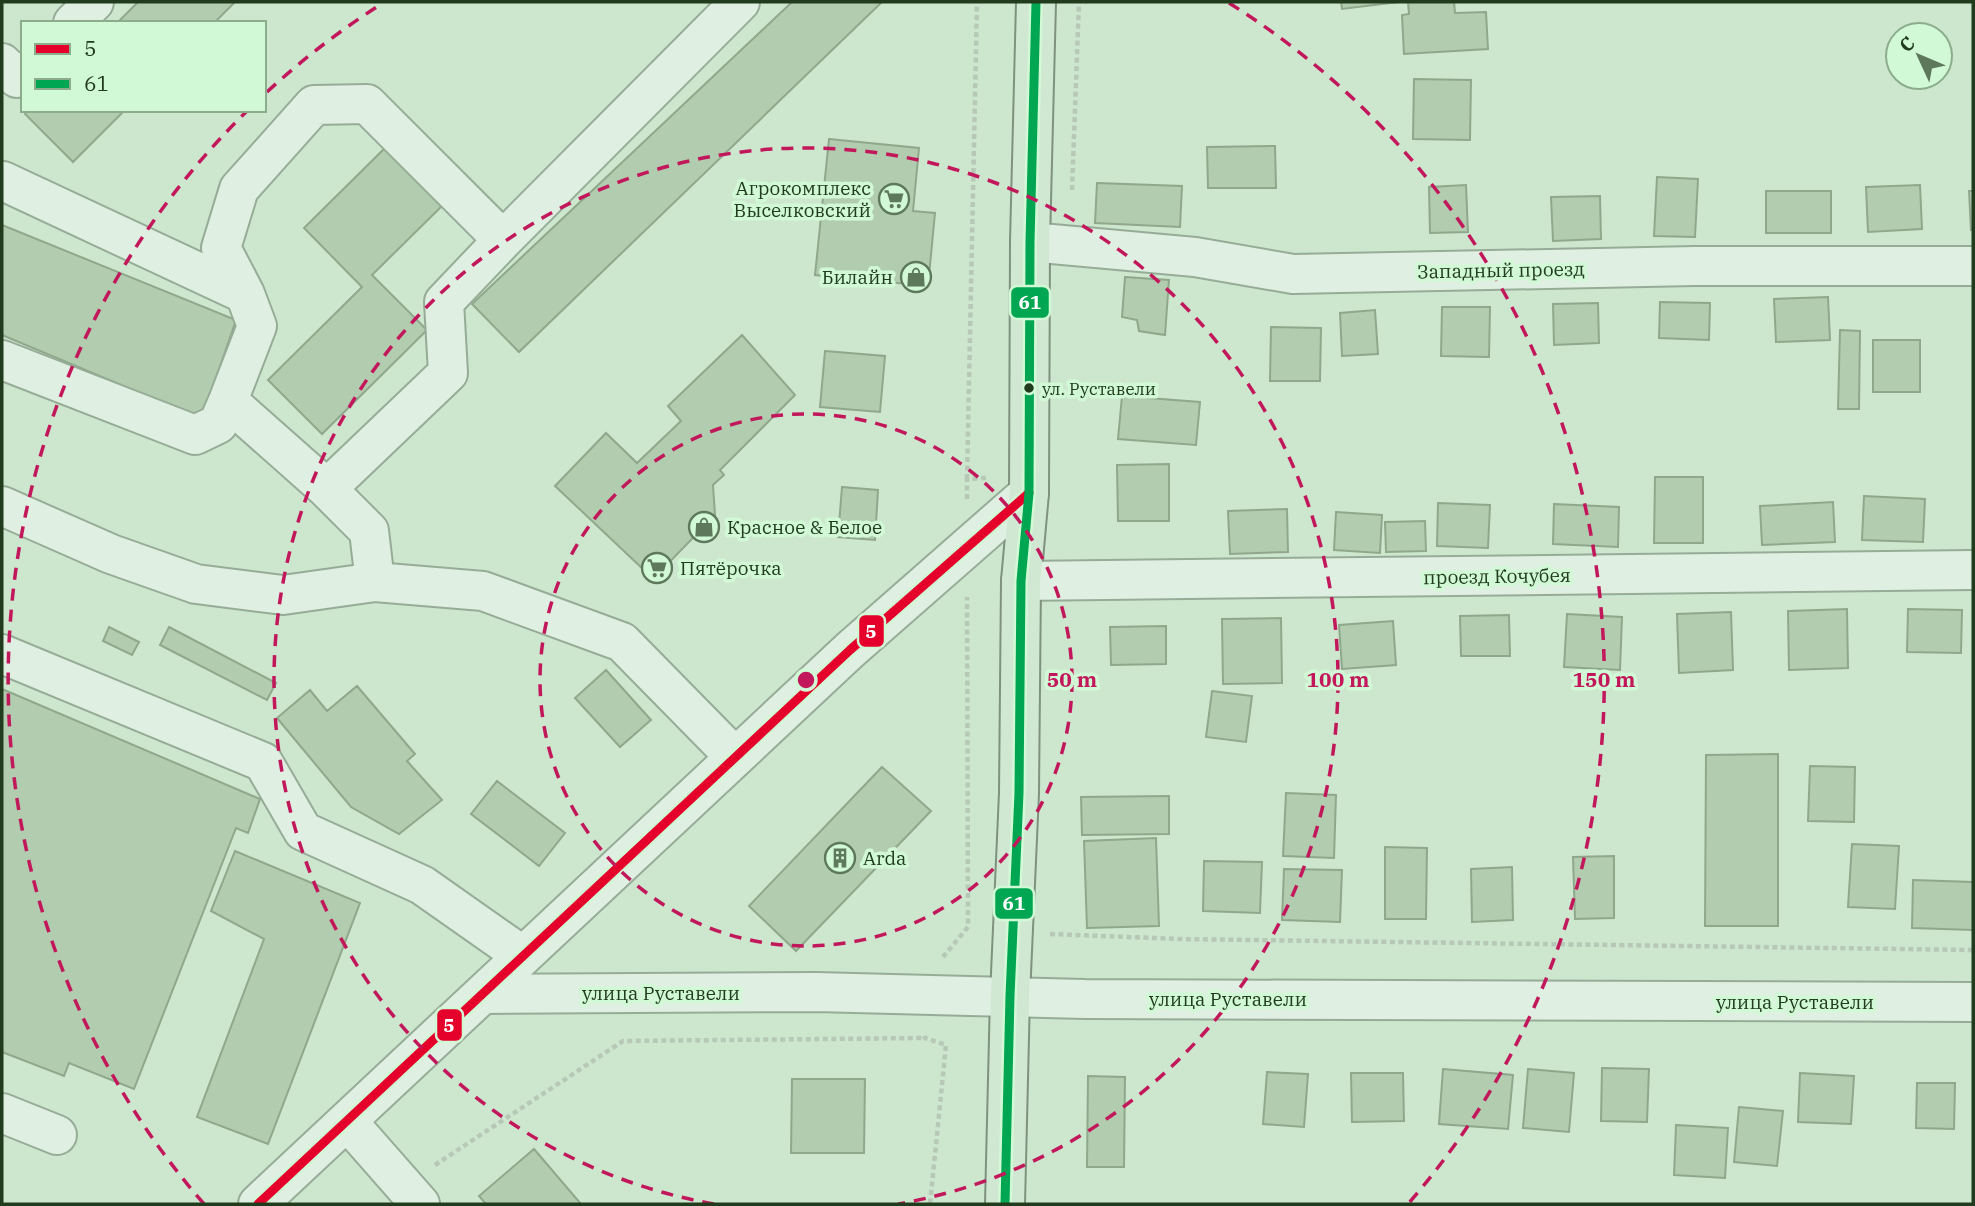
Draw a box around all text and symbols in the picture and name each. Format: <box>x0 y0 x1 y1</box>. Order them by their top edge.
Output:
legend <box>21 21 266 112</box>
north arrow <box>1884 21 1954 91</box>
text: С <box>1894 31 1920 57</box>
text: 5 <box>84 34 97 62</box>
text: 61 <box>84 69 109 97</box>
place label: Агрокомплекс Выселковский <box>734 176 871 222</box>
supermarket icon: Агрокомплекс Выселковский <box>877 182 911 216</box>
street label: Западный проезд <box>1417 257 1585 283</box>
shop icon: Билайн <box>899 260 933 294</box>
place label: Билайн <box>822 265 893 289</box>
line badge: 61 <box>1010 286 1050 319</box>
text: 61 <box>1019 290 1041 314</box>
place label: ул. Руставели <box>1042 378 1156 400</box>
marker: ул. Руставели <box>1022 381 1036 395</box>
shop icon: Красное & Белое <box>687 510 721 544</box>
place label: Красное & Белое <box>727 515 882 539</box>
supermarket icon: Пятёрочка <box>640 551 674 585</box>
place label: Пятёрочка <box>680 556 782 580</box>
street label: проезд Кочубея <box>1423 563 1571 589</box>
line badge: 5 <box>858 614 885 648</box>
text: 5 <box>865 619 877 643</box>
text: 50 m <box>1047 665 1097 693</box>
text: 100 m <box>1306 665 1370 693</box>
text: 150 m <box>1572 665 1636 693</box>
centre of rings <box>794 668 818 692</box>
building icon: Arda <box>823 841 857 875</box>
place label: Arda <box>863 846 906 870</box>
line badge: 61 <box>994 887 1034 920</box>
text: 61 <box>1003 891 1025 915</box>
street label: улица Руставели <box>582 981 740 1005</box>
street label: улица Руставели <box>1149 987 1307 1011</box>
street label: улица Руставели <box>1716 990 1874 1014</box>
line badge: 5 <box>436 1008 463 1042</box>
text: 5 <box>443 1013 455 1037</box>

